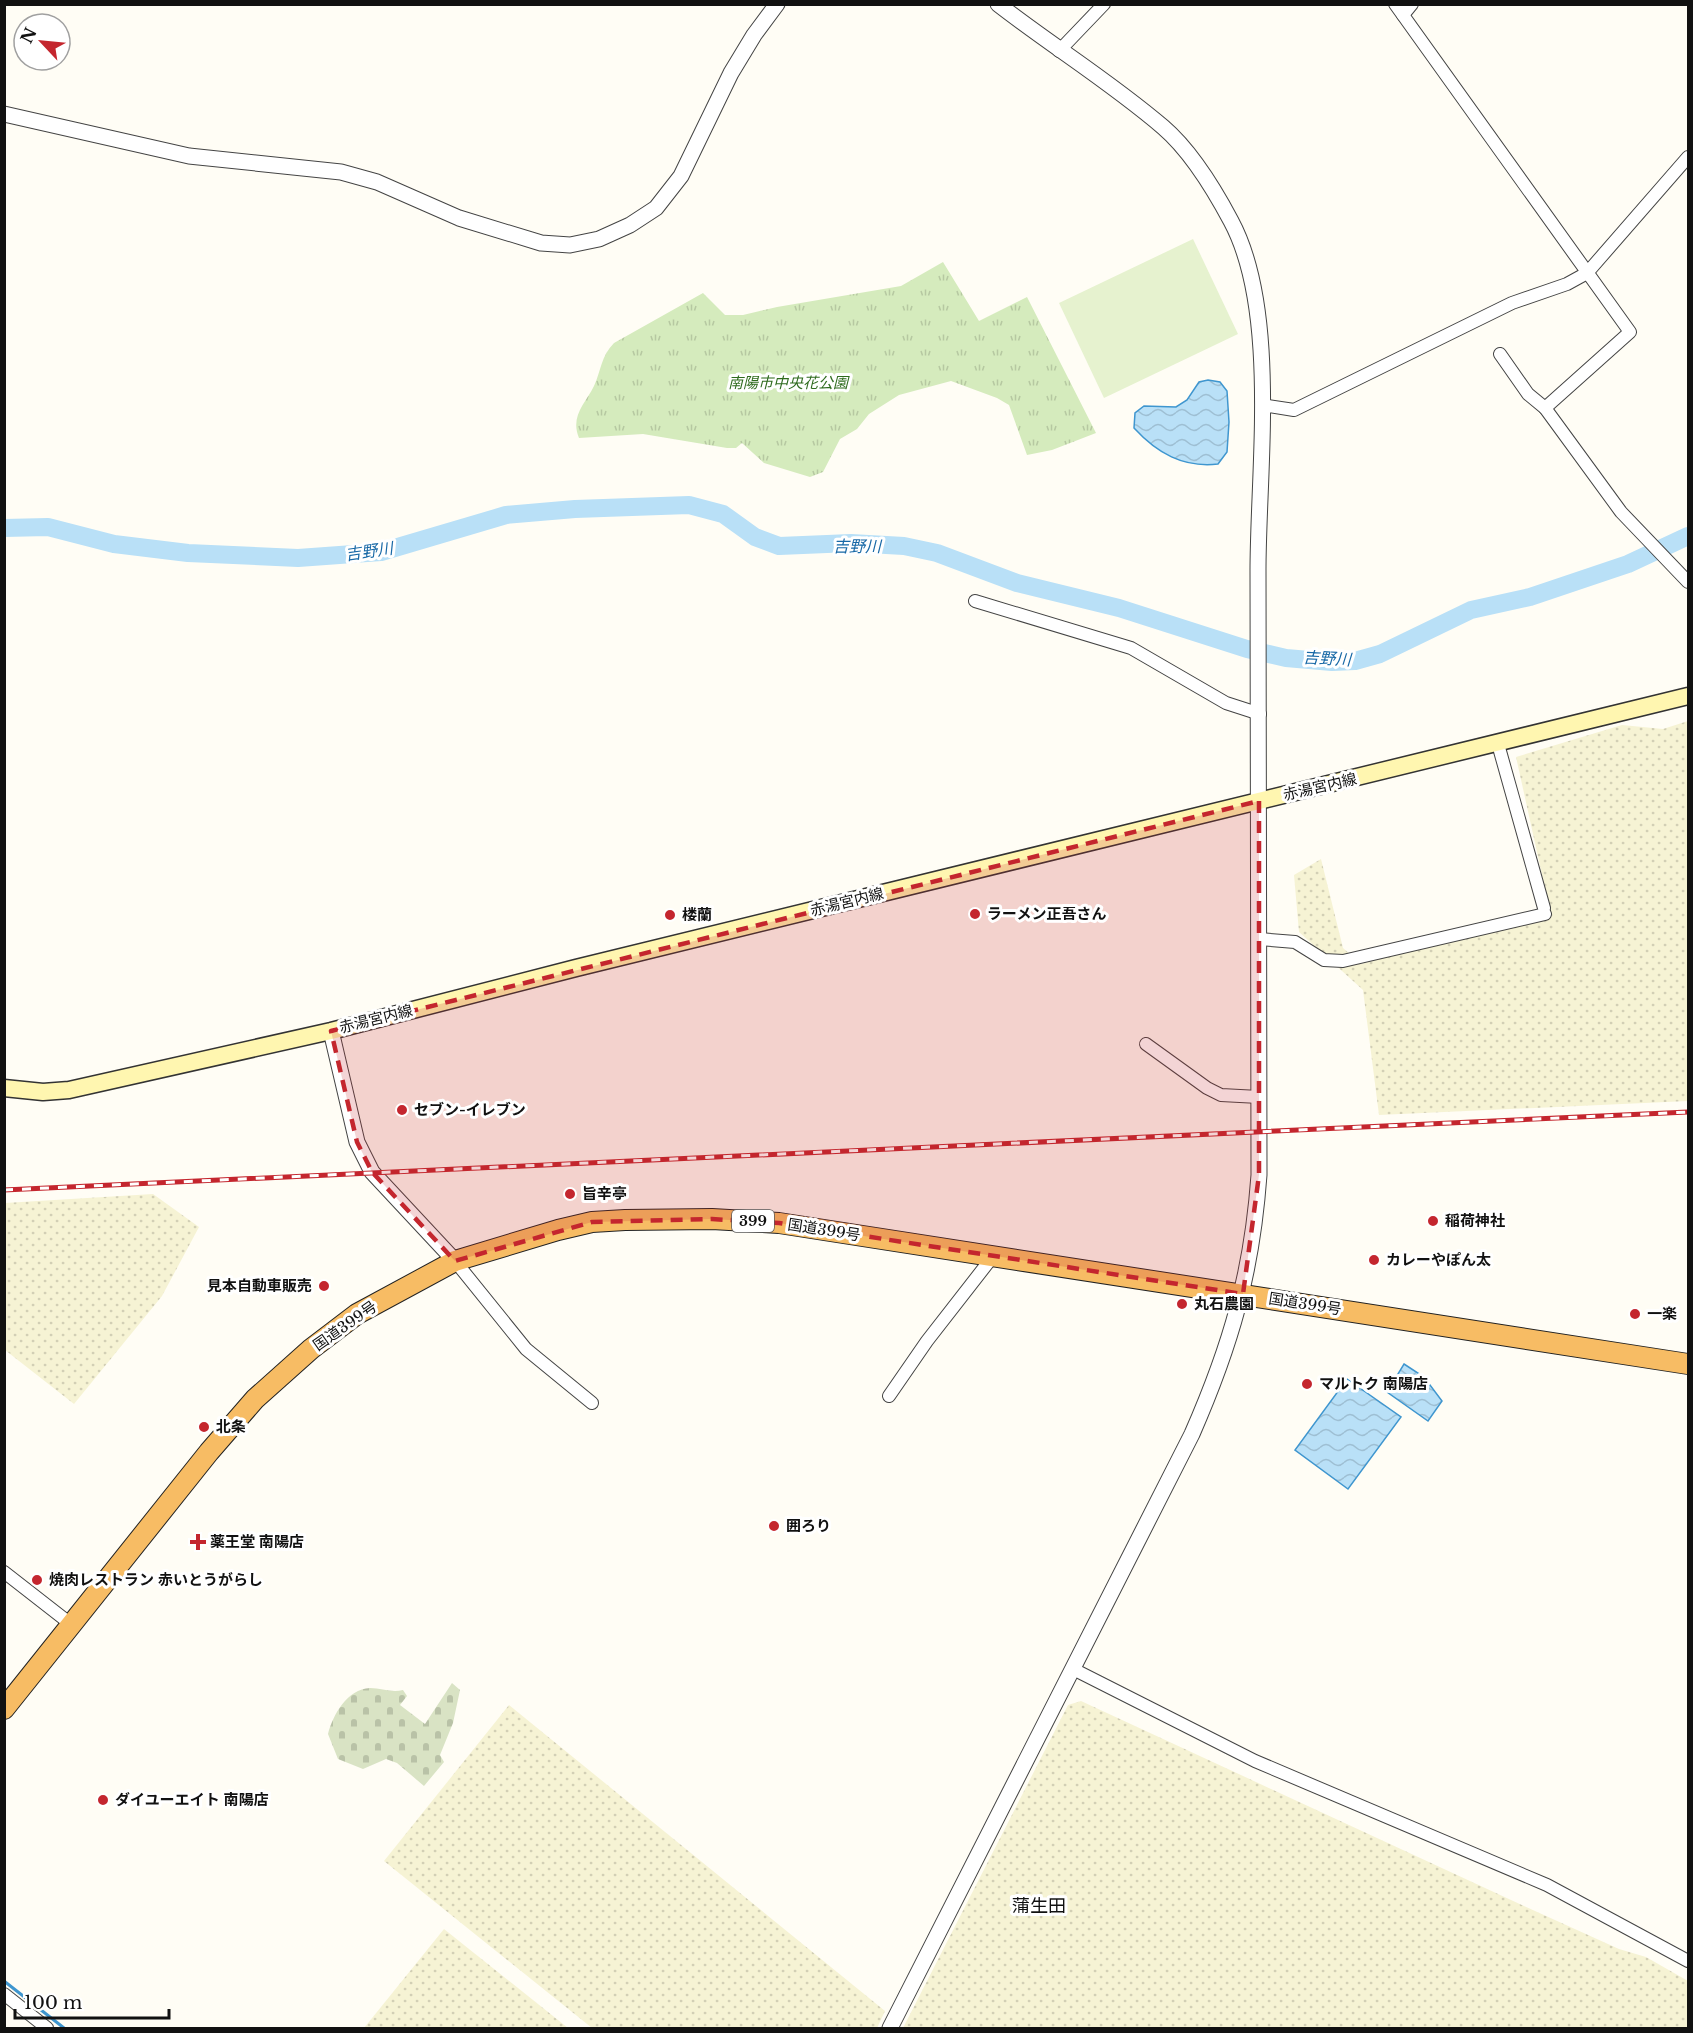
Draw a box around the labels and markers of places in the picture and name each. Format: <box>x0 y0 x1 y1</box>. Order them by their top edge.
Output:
place label: ラーメン正吾さん <box>987 904 1106 923</box>
place label: 楼蘭 <box>682 905 712 924</box>
marker: ラーメン正吾さん <box>968 907 982 921</box>
marker: 楼蘭 <box>663 908 677 922</box>
place label: セブン-イレブン <box>414 1100 526 1119</box>
marker: セブン-イレブン <box>395 1103 409 1117</box>
place label: 旨辛亭 <box>582 1184 627 1203</box>
marker: 旨辛亭 <box>563 1187 577 1201</box>
place label: 稲荷神社 <box>1445 1211 1505 1230</box>
marker: 稲荷神社 <box>1426 1214 1440 1228</box>
place label: カレーやぽん太 <box>1386 1250 1491 1269</box>
marker: カレーやぽん太 <box>1367 1253 1381 1267</box>
place label: 見本自動車販売 <box>207 1276 312 1295</box>
marker: 見本自動車販売 <box>317 1279 331 1293</box>
place label: 丸石農園 <box>1194 1294 1254 1313</box>
marker: 丸石農園 <box>1175 1297 1189 1311</box>
place label: 一楽 <box>1647 1304 1677 1323</box>
marker: 一楽 <box>1628 1307 1642 1321</box>
place label: マルトク 南陽店 <box>1319 1374 1428 1393</box>
marker: マルトク 南陽店 <box>1300 1377 1314 1391</box>
place label: 北条 <box>216 1417 246 1436</box>
marker: 北条 <box>197 1420 211 1434</box>
place label: 囲ろり <box>786 1516 831 1535</box>
marker: 囲ろり <box>767 1519 781 1533</box>
place label: 薬王堂 南陽店 <box>210 1532 304 1551</box>
marker: 薬王堂 南陽店 <box>191 1535 205 1549</box>
place label: 焼肉レストラン 赤いとうがらし <box>49 1570 263 1589</box>
marker: 焼肉レストラン 赤いとうがらし <box>30 1573 44 1587</box>
place label: ダイユーエイト 南陽店 <box>115 1790 269 1809</box>
marker: ダイユーエイト 南陽店 <box>96 1793 110 1807</box>

